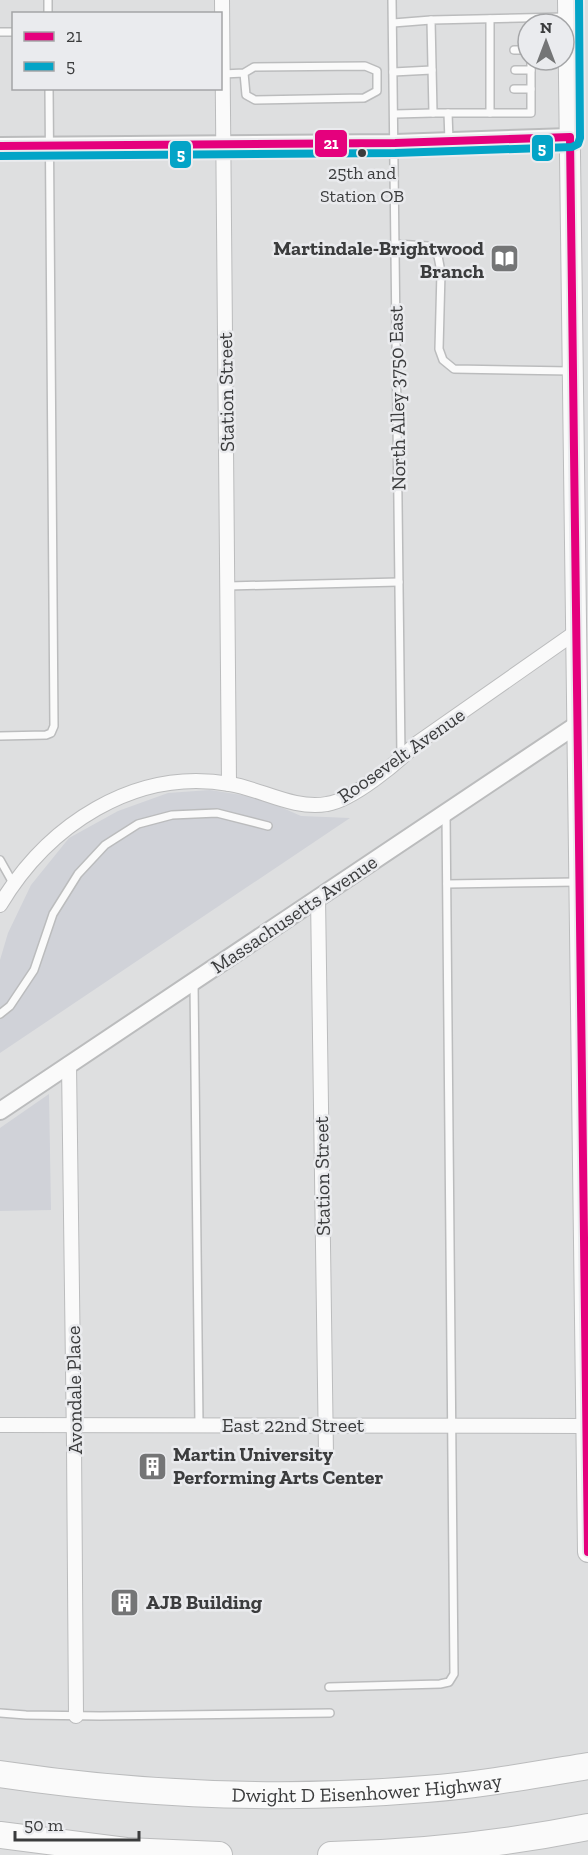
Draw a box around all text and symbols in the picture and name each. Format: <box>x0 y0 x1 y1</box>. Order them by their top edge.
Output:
legend <box>12 12 222 90</box>
north arrow <box>516 12 576 72</box>
text: N <box>540 18 552 37</box>
text: 21 <box>66 25 82 47</box>
text: 5 <box>66 55 75 77</box>
line badge: 21 <box>314 129 348 158</box>
text: 21 <box>323 134 339 153</box>
line badge: 5 <box>531 134 554 162</box>
text: 5 <box>538 139 546 158</box>
line badge: 5 <box>169 140 192 169</box>
text: 5 <box>177 145 185 164</box>
marker: 25th and Station OB <box>356 147 368 159</box>
place label: 25th and Station OB <box>320 162 404 207</box>
place label: Martindale-Brightwood Branch <box>273 236 485 283</box>
library icon: Martindale-Brightwood Branch <box>489 243 521 275</box>
street label: North Alley 3750 East <box>383 305 411 491</box>
street label: Station Street <box>213 331 239 452</box>
street label: Roosevelt Avenue <box>333 702 469 808</box>
street label: Massachusetts Avenue <box>206 850 382 978</box>
street label: Station Street <box>309 1115 335 1236</box>
street label: Avondale Place <box>61 1325 87 1455</box>
street label: East 22nd Street <box>222 1413 365 1437</box>
place label: Martin University Performing Arts Center <box>173 1442 383 1489</box>
building icon: Martin University Performing Arts Center <box>136 1450 168 1482</box>
building icon: AJB Building <box>109 1586 141 1618</box>
place label: AJB Building <box>146 1590 263 1614</box>
street label: Dwight D Eisenhower Highway <box>231 1768 504 1807</box>
scale bar <box>15 1804 140 1842</box>
text: 50 m <box>24 1814 64 1836</box>

